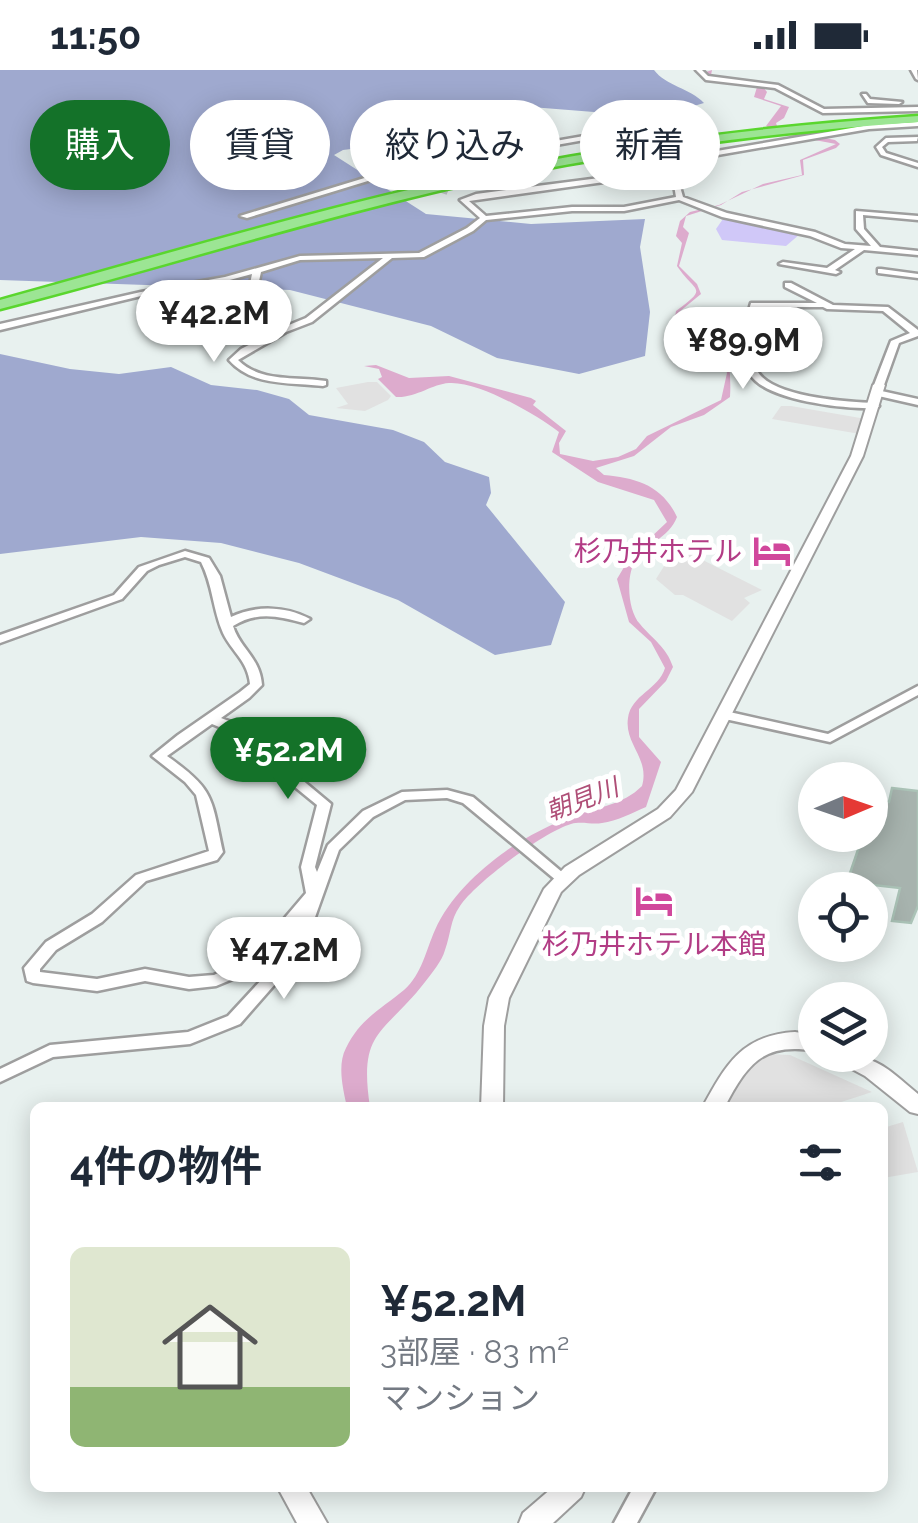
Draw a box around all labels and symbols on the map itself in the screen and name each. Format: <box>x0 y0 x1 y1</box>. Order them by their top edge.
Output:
pin: ¥42.2M <box>133 280 295 365</box>
pin: ¥89.9M <box>662 307 824 392</box>
hotel icon: 杉乃井ホテル <box>751 530 793 572</box>
place label: 杉乃井ホテル <box>574 535 742 568</box>
pin: ¥52.2M <box>207 717 369 802</box>
north arrow <box>798 762 888 852</box>
water label: 朝見川 <box>542 770 625 826</box>
hotel icon: 杉乃井ホテル本館 <box>633 880 675 922</box>
pin: ¥47.2M <box>203 917 365 1002</box>
place label: 杉乃井ホテル本館 <box>542 928 766 961</box>

